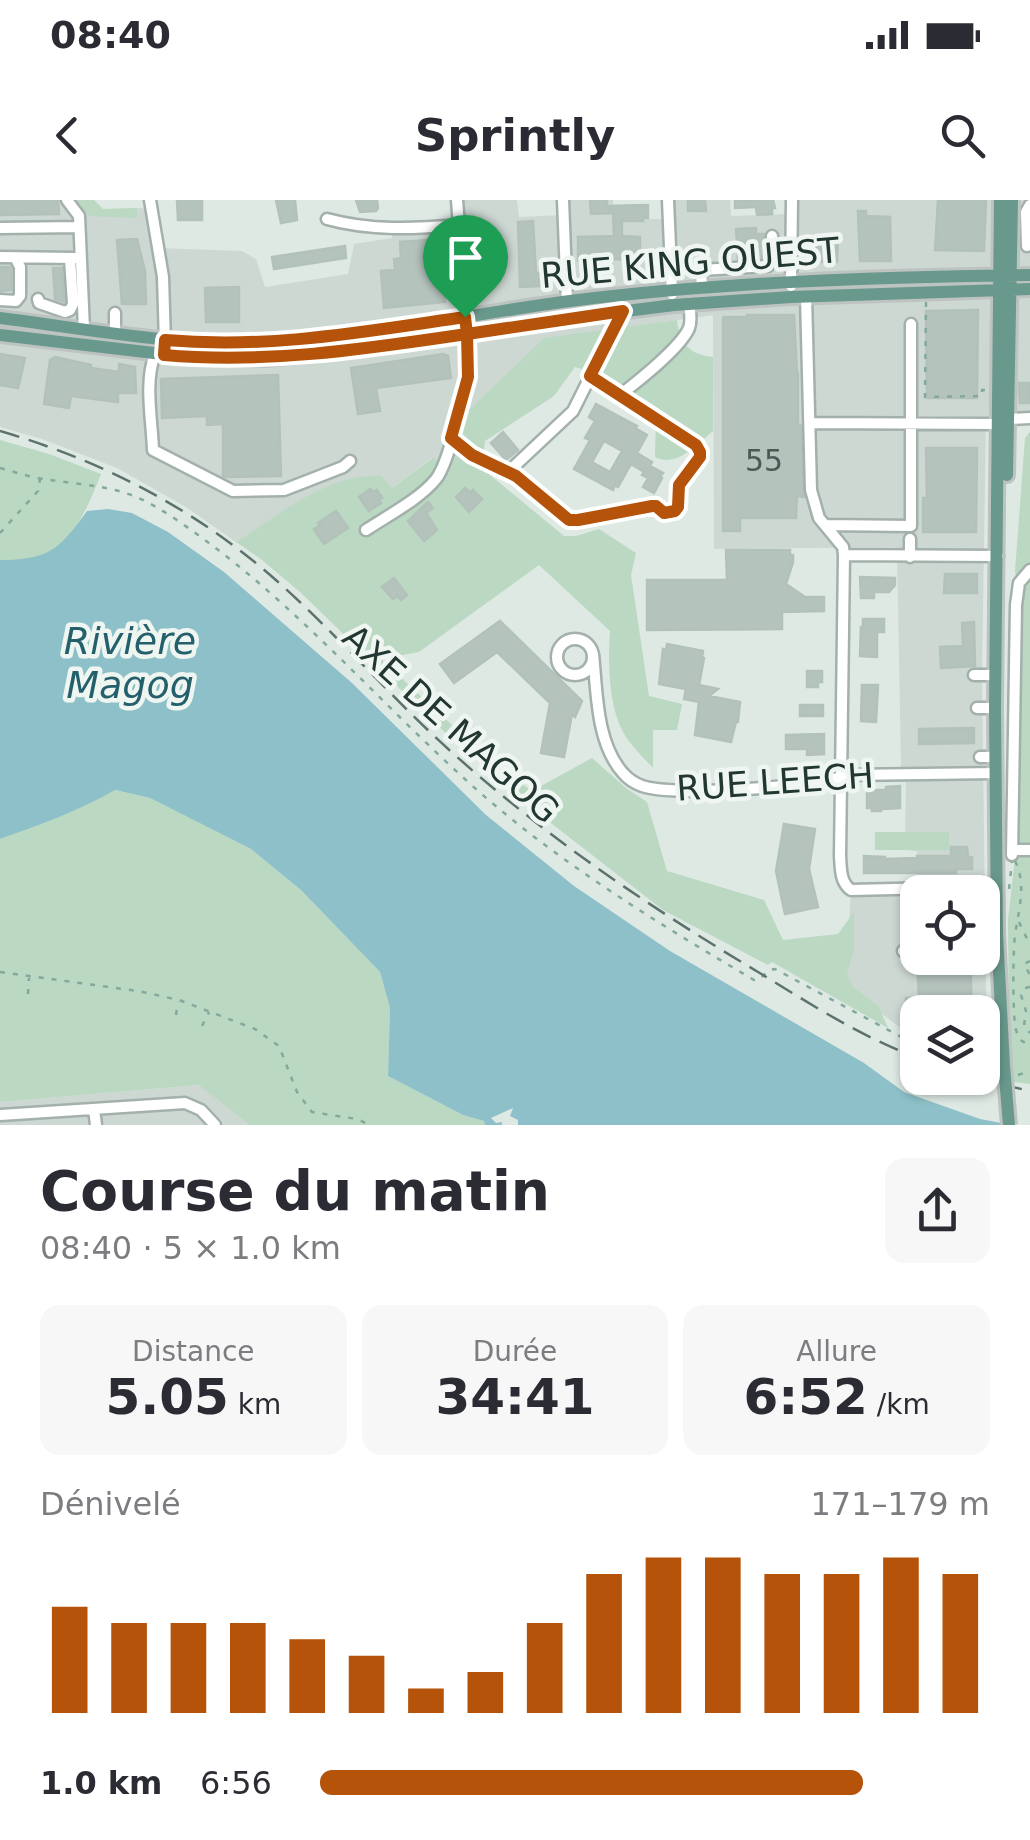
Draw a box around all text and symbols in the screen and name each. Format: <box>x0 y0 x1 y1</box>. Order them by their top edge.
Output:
text: 08:40 <box>50 13 171 57</box>
icon: back <box>40 108 95 163</box>
icon: search <box>935 108 990 163</box>
text: Sprintly <box>415 109 615 162</box>
pin <box>423 215 508 318</box>
icon: arrive <box>438 230 493 285</box>
street label: RUE KING OUEST <box>539 230 842 296</box>
house number: 55 <box>745 443 783 478</box>
street label: AXE DE MAGOG <box>335 617 567 831</box>
water label: Rivière Magog <box>64 619 196 707</box>
street label: RUE LEECH <box>675 755 875 809</box>
map controls <box>900 875 1000 1095</box>
button: locate <box>900 875 1000 975</box>
button: layers <box>900 995 1000 1095</box>
button: share <box>885 1158 990 1263</box>
text: Course du matin <box>40 1159 550 1223</box>
text: 08:40 · 5 × 1.0 km <box>40 1229 341 1267</box>
text: Distance <box>132 1335 255 1368</box>
text: Durée <box>473 1335 557 1368</box>
text: Allure <box>796 1335 877 1368</box>
text: 5.05 <box>105 1368 229 1426</box>
text: 34:41 <box>435 1368 595 1426</box>
text: 6:52 <box>744 1368 868 1426</box>
text: km <box>229 1388 281 1421</box>
text: /km <box>868 1388 930 1421</box>
text: Dénivelé <box>40 1485 181 1523</box>
text: 171–179 m <box>811 1485 990 1523</box>
text: 1.0 km <box>40 1764 162 1802</box>
text: 6:56 <box>200 1764 272 1802</box>

